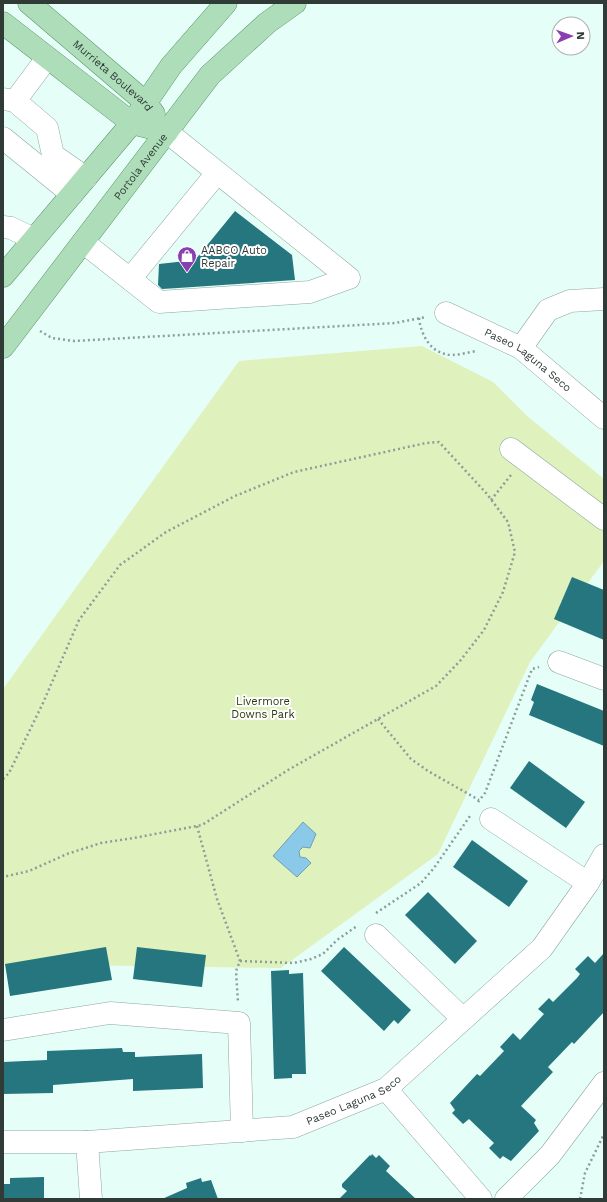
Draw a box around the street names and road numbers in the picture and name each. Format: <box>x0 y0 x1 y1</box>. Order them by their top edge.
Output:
street label: Murrieta Boulevard <box>70 37 155 114</box>
street label: Portola Avenue <box>111 131 170 203</box>
street label: Paseo Laguna Seco <box>482 326 574 395</box>
street label: Paseo Laguna Seco <box>304 1073 404 1128</box>

